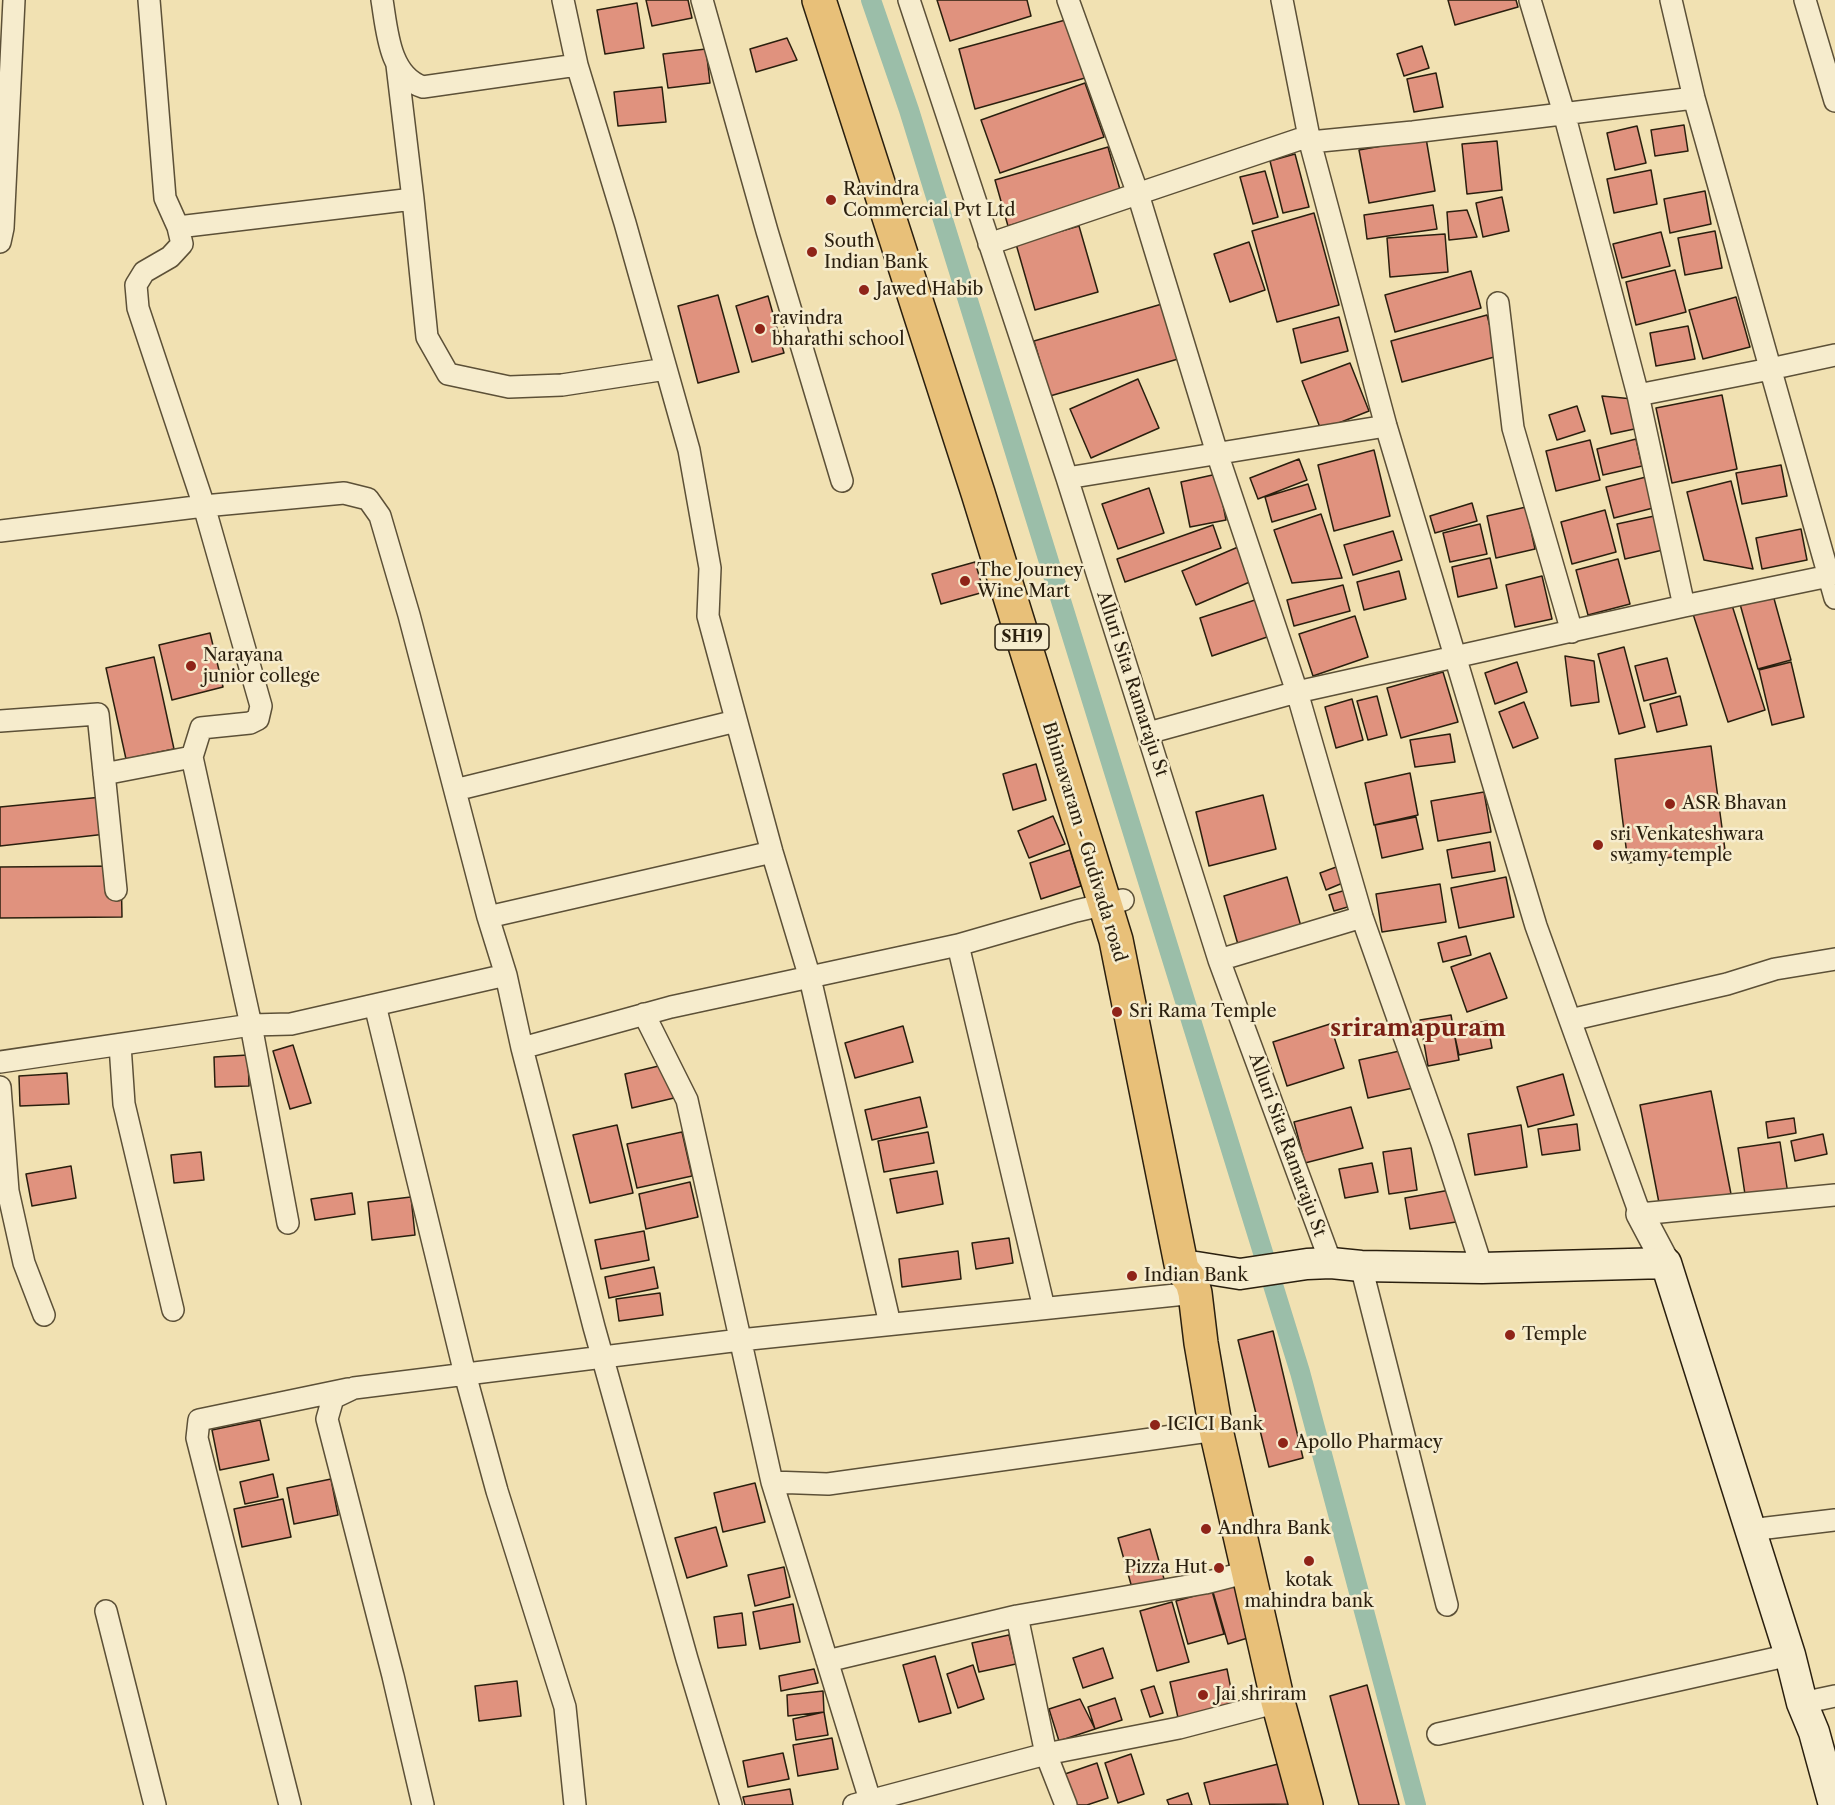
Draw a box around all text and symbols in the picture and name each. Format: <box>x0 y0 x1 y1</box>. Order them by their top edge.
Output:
place label: Ravindra Commercial Pvt Ltd <box>843 179 1015 222</box>
marker: Ravindra Commercial Pvt Ltd <box>824 193 838 207</box>
place label: South Indian Bank <box>824 231 928 274</box>
marker: South Indian Bank <box>805 245 819 259</box>
place label: Jawed Habib <box>876 279 983 301</box>
marker: Jawed Habib <box>857 283 871 297</box>
place label: ravindra bharathi school <box>772 308 904 350</box>
marker: ravindra bharathi school <box>753 322 767 336</box>
place label: The Journey Wine Mart <box>977 560 1083 602</box>
marker: The Journey Wine Mart <box>958 574 972 588</box>
street label: Alluri Sita Ramaraju St <box>1092 588 1172 780</box>
road number: SH19 <box>995 624 1049 650</box>
place label: Narayana junior college <box>203 645 320 688</box>
marker: Narayana junior college <box>184 659 198 673</box>
street label: Bhimavaram - Gudivada road <box>1037 719 1131 965</box>
place label: ASR Bhavan <box>1682 793 1787 815</box>
marker: ASR Bhavan <box>1663 797 1677 811</box>
place label: sri Venkateshwara swamy temple <box>1610 824 1764 866</box>
marker: sri Venkateshwara swamy temple <box>1591 838 1605 852</box>
place label: Sri Rama Temple <box>1129 1001 1276 1023</box>
marker: Sri Rama Temple <box>1110 1005 1124 1019</box>
district label: sriramapuram <box>1330 1015 1506 1043</box>
street label: Alluri Sita Ramaraju St <box>1244 1050 1330 1240</box>
place label: Indian Bank <box>1144 1265 1248 1287</box>
marker: Indian Bank <box>1125 1269 1139 1283</box>
place label: Temple <box>1522 1324 1587 1346</box>
marker: Temple <box>1503 1328 1517 1342</box>
place label: ICICI Bank <box>1167 1414 1263 1436</box>
marker: ICICI Bank <box>1148 1418 1162 1432</box>
place label: Apollo Pharmacy <box>1295 1432 1443 1454</box>
marker: Apollo Pharmacy <box>1276 1436 1290 1450</box>
place label: Andhra Bank <box>1218 1518 1330 1540</box>
marker: Andhra Bank <box>1199 1522 1213 1536</box>
marker: kotak mahindra bank <box>1302 1554 1316 1568</box>
place label: Pizza Hut <box>1124 1557 1207 1579</box>
marker: Pizza Hut <box>1212 1561 1226 1575</box>
place label: kotak mahindra bank <box>1244 1570 1374 1612</box>
place label: Jai shriram <box>1215 1684 1307 1706</box>
marker: Jai shriram <box>1196 1688 1210 1702</box>

